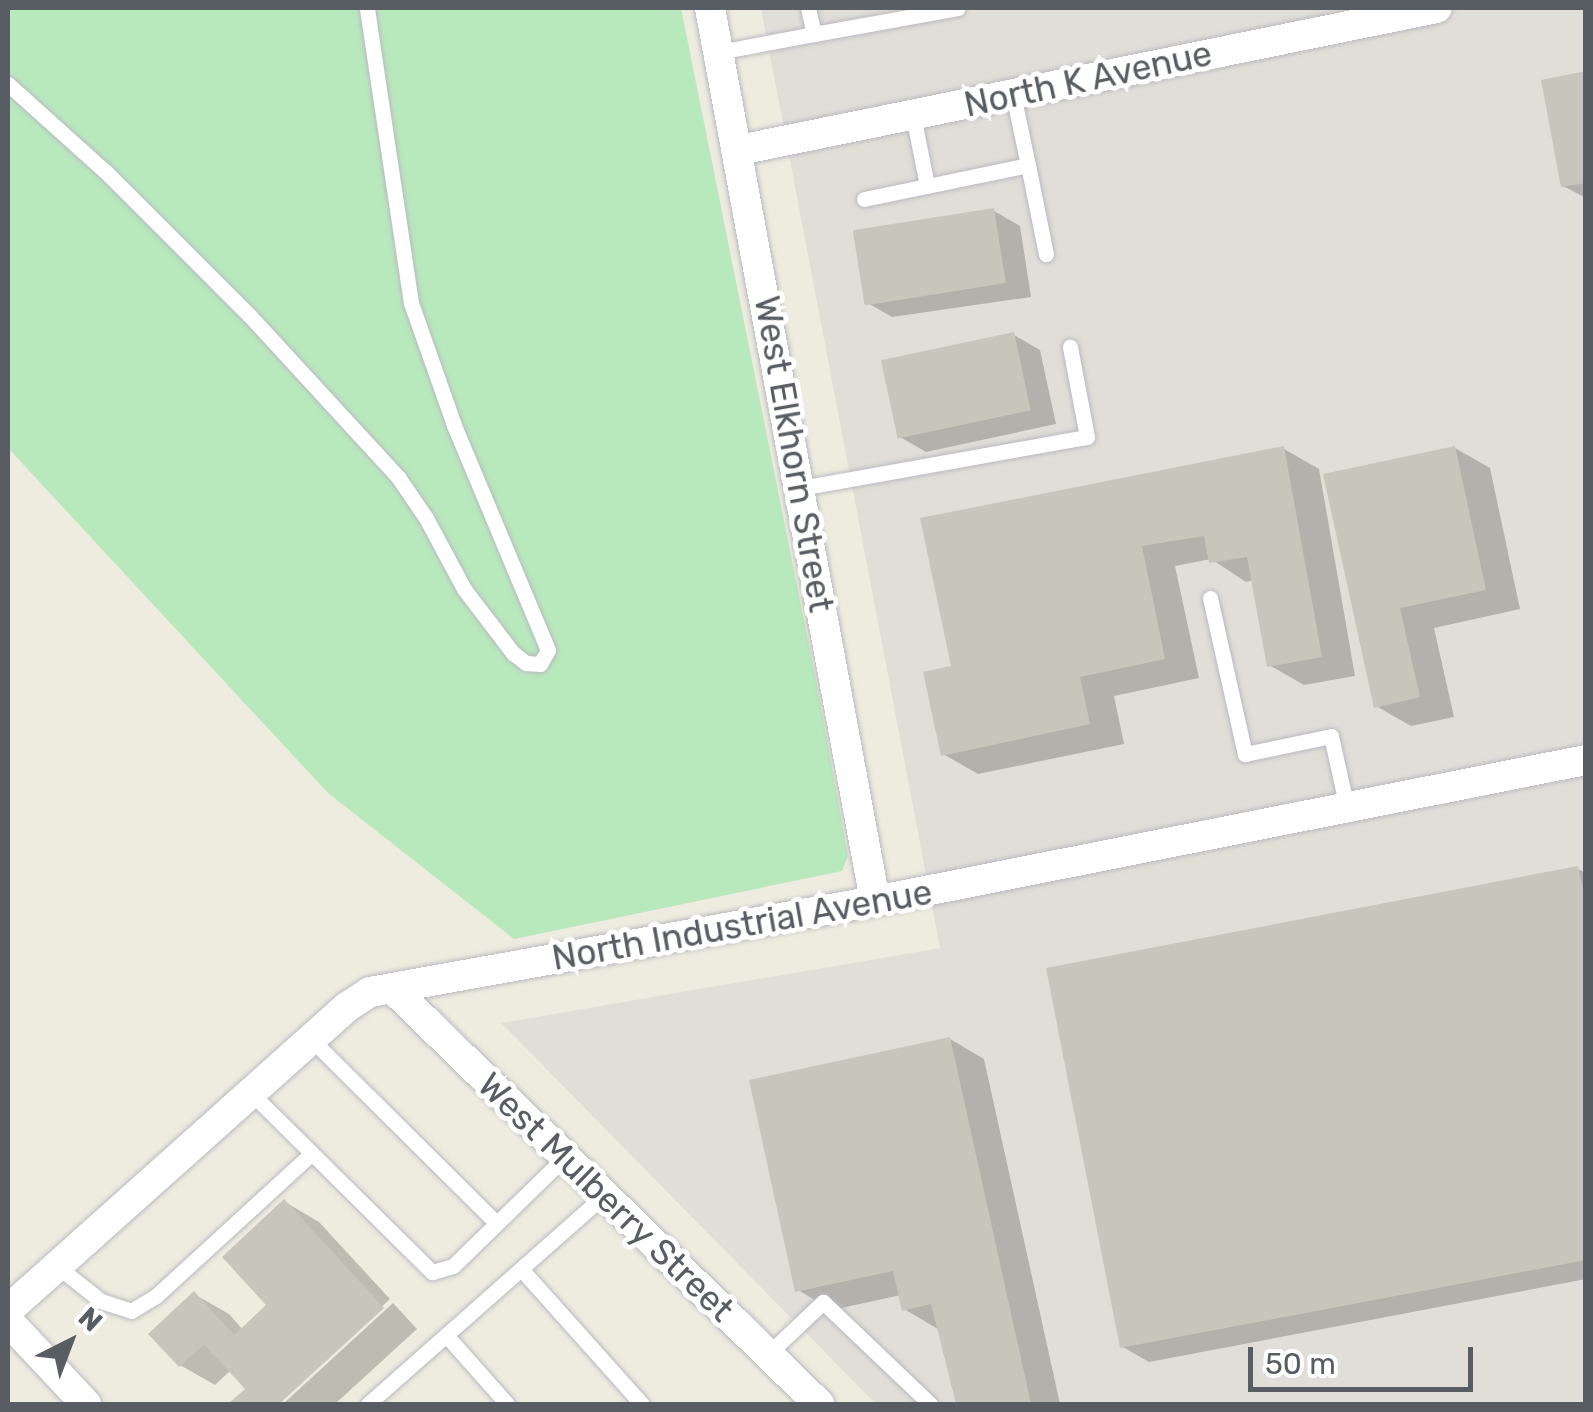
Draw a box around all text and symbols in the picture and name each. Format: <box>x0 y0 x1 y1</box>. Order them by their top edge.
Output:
street label: North K Avenue <box>960 32 1216 126</box>
street label: West Elkhorn Street <box>745 293 843 615</box>
street label: North Industrial Avenue <box>548 871 936 979</box>
street label: West Mulberry Street <box>469 1064 743 1330</box>
north arrow <box>20 1292 120 1392</box>
text: N <box>72 1300 109 1338</box>
scale bar <box>1253 1327 1478 1389</box>
text: 50 m <box>1265 1346 1336 1382</box>

